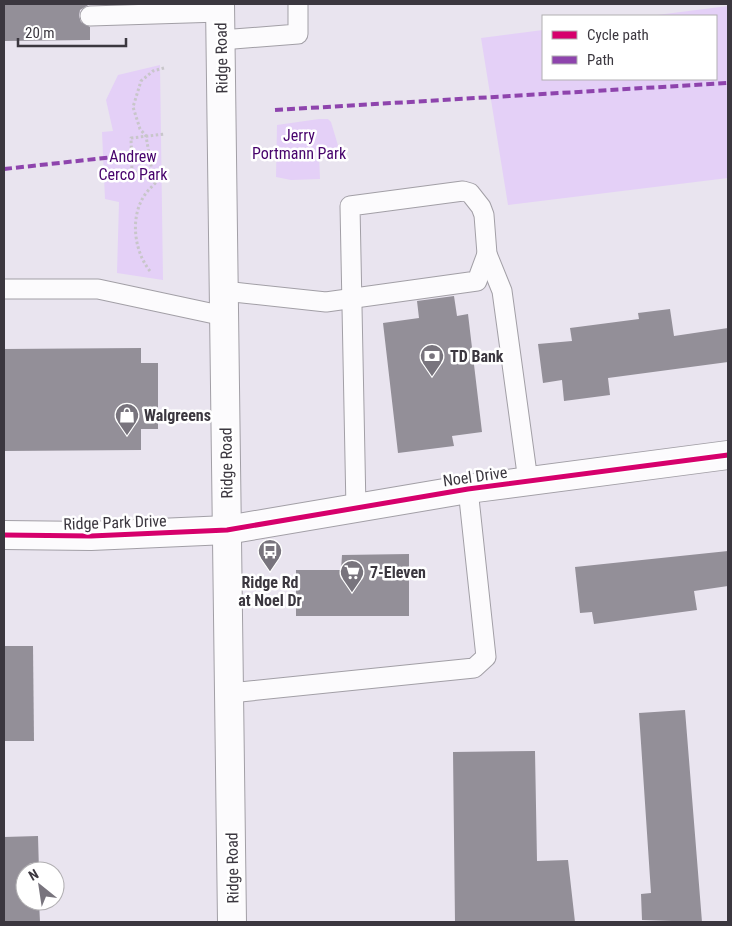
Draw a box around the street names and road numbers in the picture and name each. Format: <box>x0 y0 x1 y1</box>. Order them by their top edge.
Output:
street label: Ridge Road <box>211 22 232 94</box>
street label: Ridge Road <box>216 427 237 499</box>
street label: Noel Drive <box>442 463 508 490</box>
street label: Ridge Park Drive <box>63 511 167 534</box>
street label: Ridge Road <box>222 832 243 904</box>

